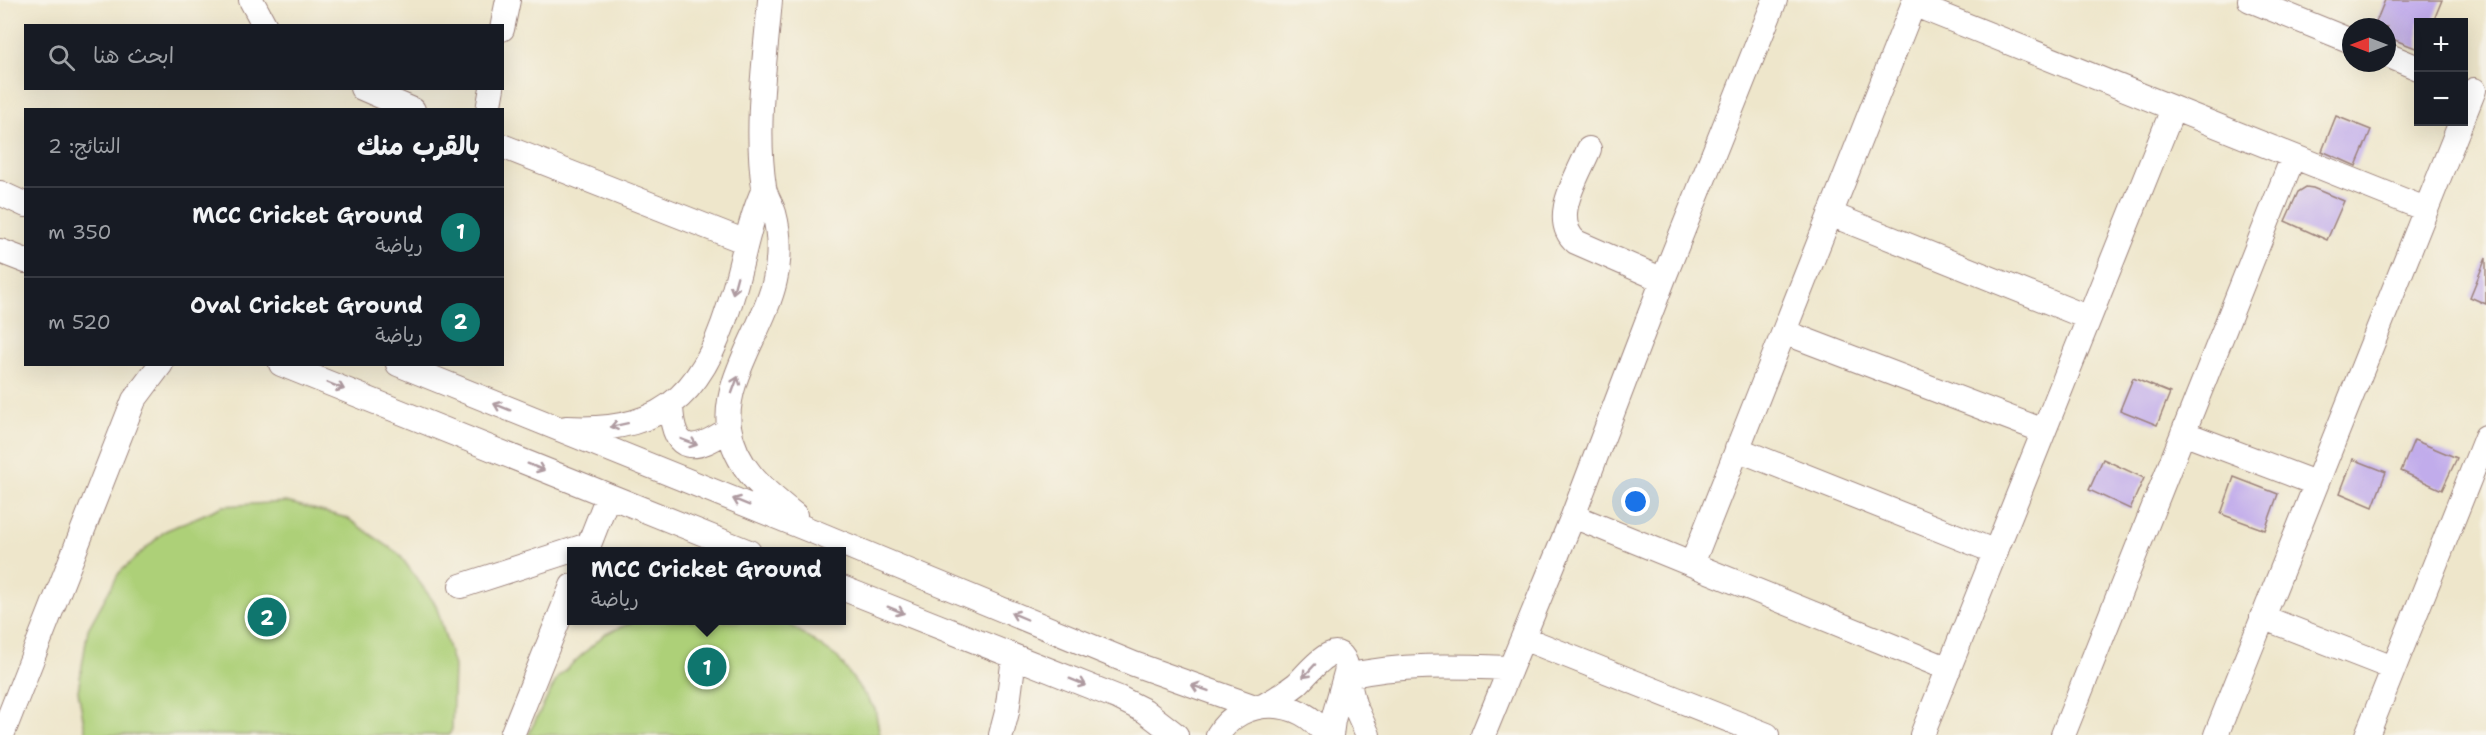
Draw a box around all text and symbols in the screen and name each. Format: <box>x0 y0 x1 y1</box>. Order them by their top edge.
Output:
north arrow <box>2342 18 2396 72</box>
map controls <box>2414 18 2468 126</box>
button: + <box>2414 18 2468 72</box>
search box <box>24 24 504 90</box>
icon: search <box>45 41 78 74</box>
text: ابحث هنا <box>93 41 174 70</box>
button: − <box>2414 72 2468 126</box>
text: بالقرب منك <box>357 128 480 163</box>
text: النتائج: 2 <box>48 133 121 159</box>
text: MCC Cricket Ground <box>192 201 423 230</box>
text: 350 m <box>48 219 112 245</box>
text: 1 <box>456 219 465 245</box>
text: رياضة <box>375 232 423 258</box>
one-way arrow <box>729 275 740 294</box>
text: Oval Cricket Ground <box>190 291 423 320</box>
text: 520 m <box>48 309 111 335</box>
text: 2 <box>454 309 468 335</box>
text: رياضة <box>375 322 423 348</box>
one-way arrow <box>730 376 741 395</box>
one-way arrow <box>326 381 344 392</box>
one-way arrow <box>493 401 511 412</box>
one-way arrow <box>609 419 628 431</box>
one-way arrow <box>680 438 698 449</box>
one-way arrow <box>526 462 545 473</box>
your location <box>1621 487 1650 516</box>
one-way arrow <box>733 496 751 507</box>
popup <box>567 547 846 625</box>
text: MCC Cricket Ground <box>591 555 822 584</box>
text: رياضة <box>591 586 639 612</box>
pin: 2 <box>248 594 286 640</box>
one-way arrow <box>887 605 905 616</box>
one-way arrow <box>1010 610 1029 621</box>
pin: 1 <box>688 644 726 690</box>
one-way arrow <box>1302 663 1317 678</box>
one-way arrow <box>1068 677 1087 688</box>
one-way arrow <box>1191 681 1210 692</box>

